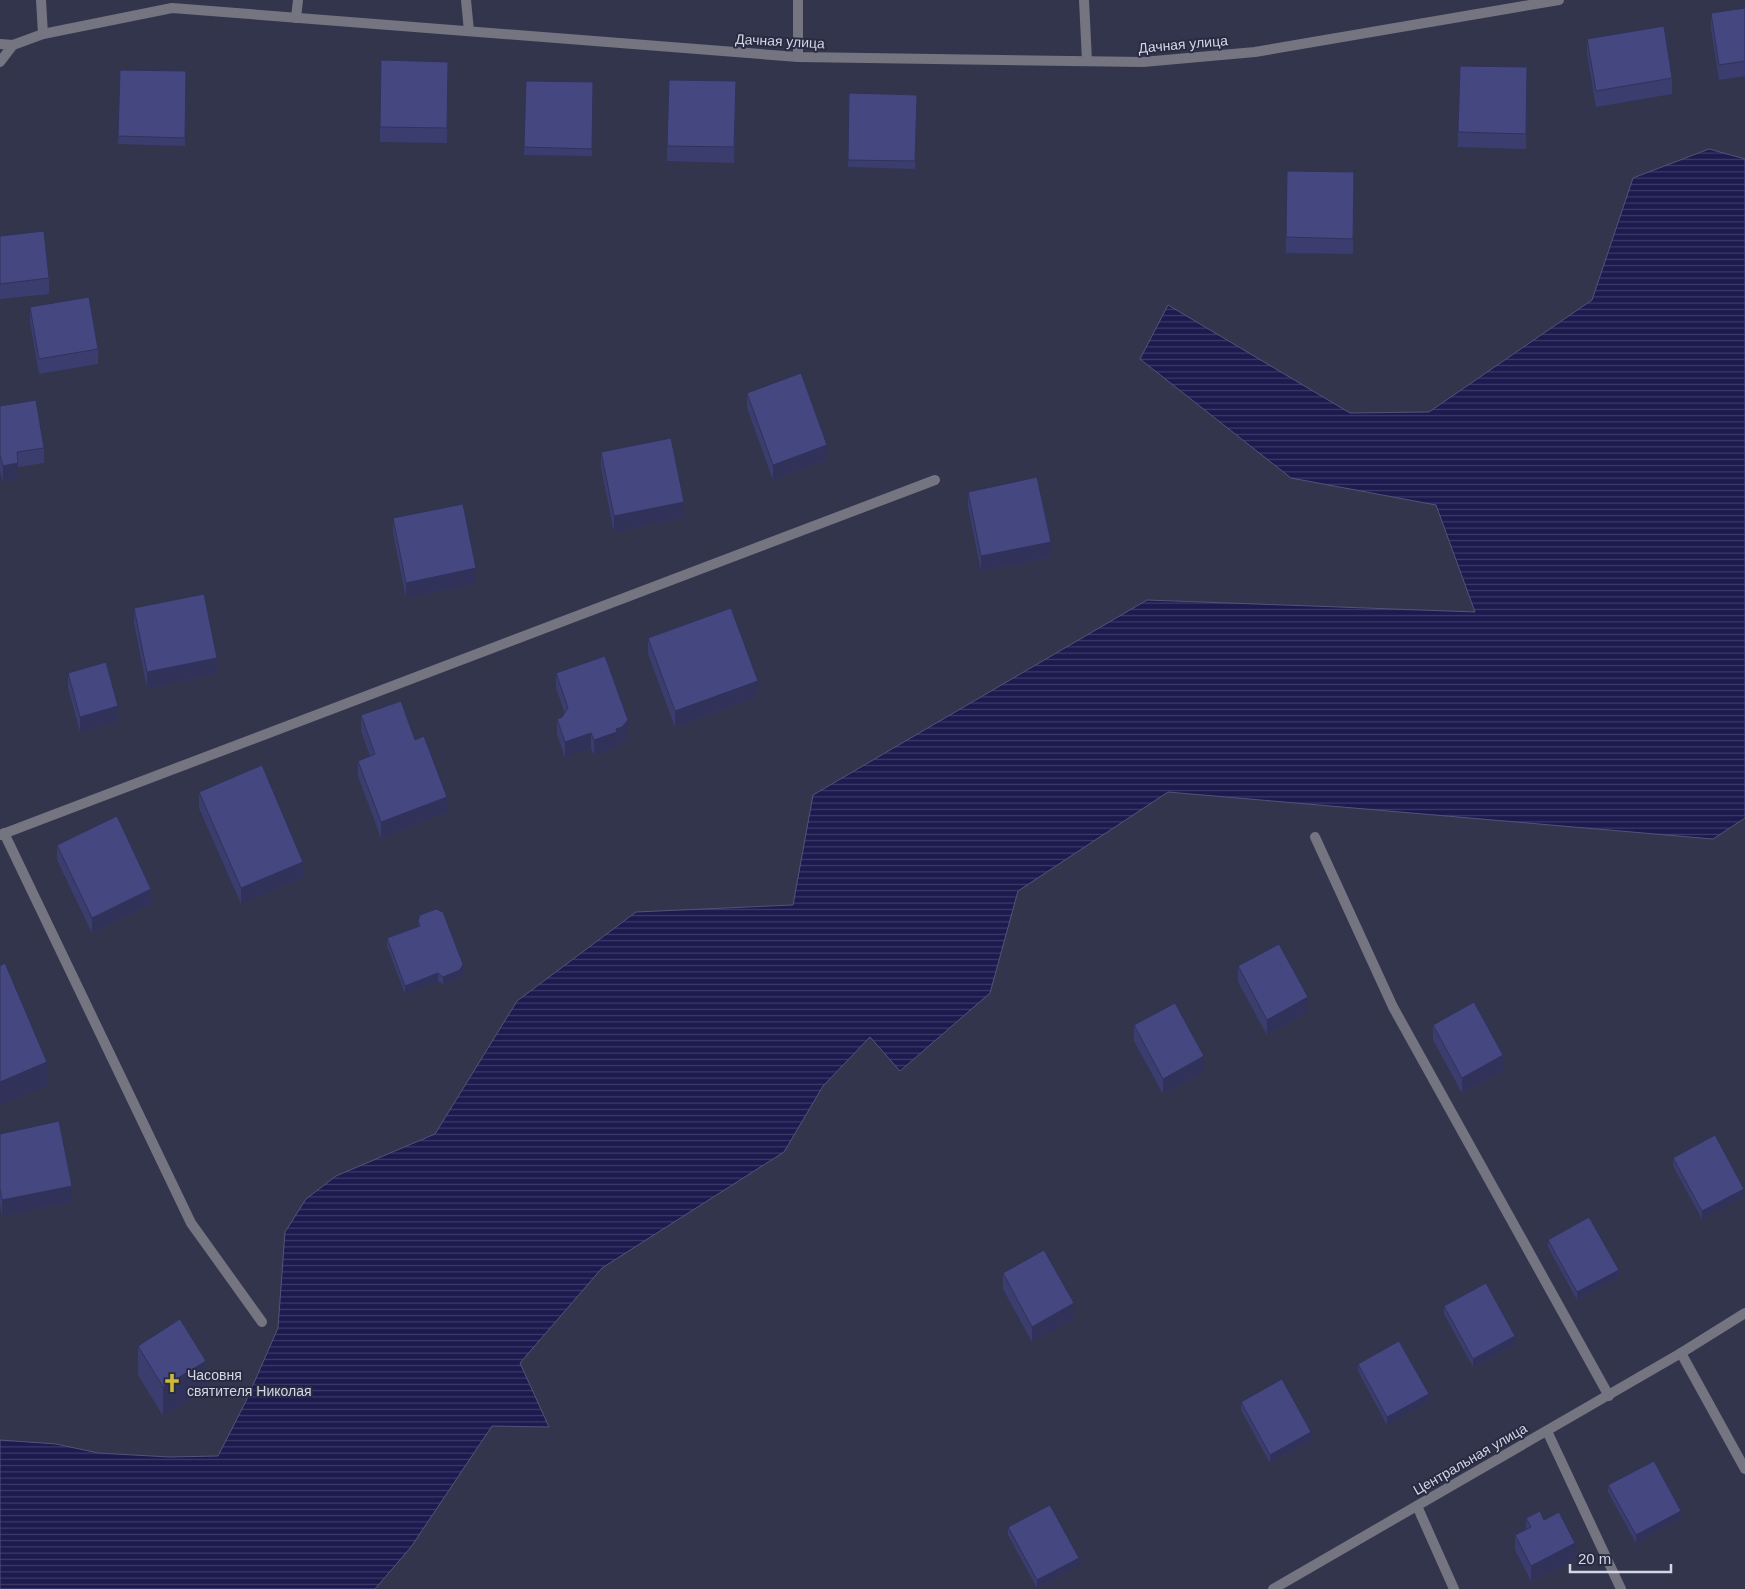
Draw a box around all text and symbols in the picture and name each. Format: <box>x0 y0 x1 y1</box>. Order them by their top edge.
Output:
street label: Дачная улица <box>735 31 825 51</box>
street label: Дачная улица <box>1138 32 1229 56</box>
place label: Часовня святителя Николая <box>187 1367 312 1399</box>
church icon: Часовня святителя Николая <box>161 1372 183 1394</box>
street label: Центральная улица <box>1410 1420 1530 1498</box>
scale bar <box>1570 1542 1671 1574</box>
text: 20 m <box>1578 1550 1611 1567</box>

